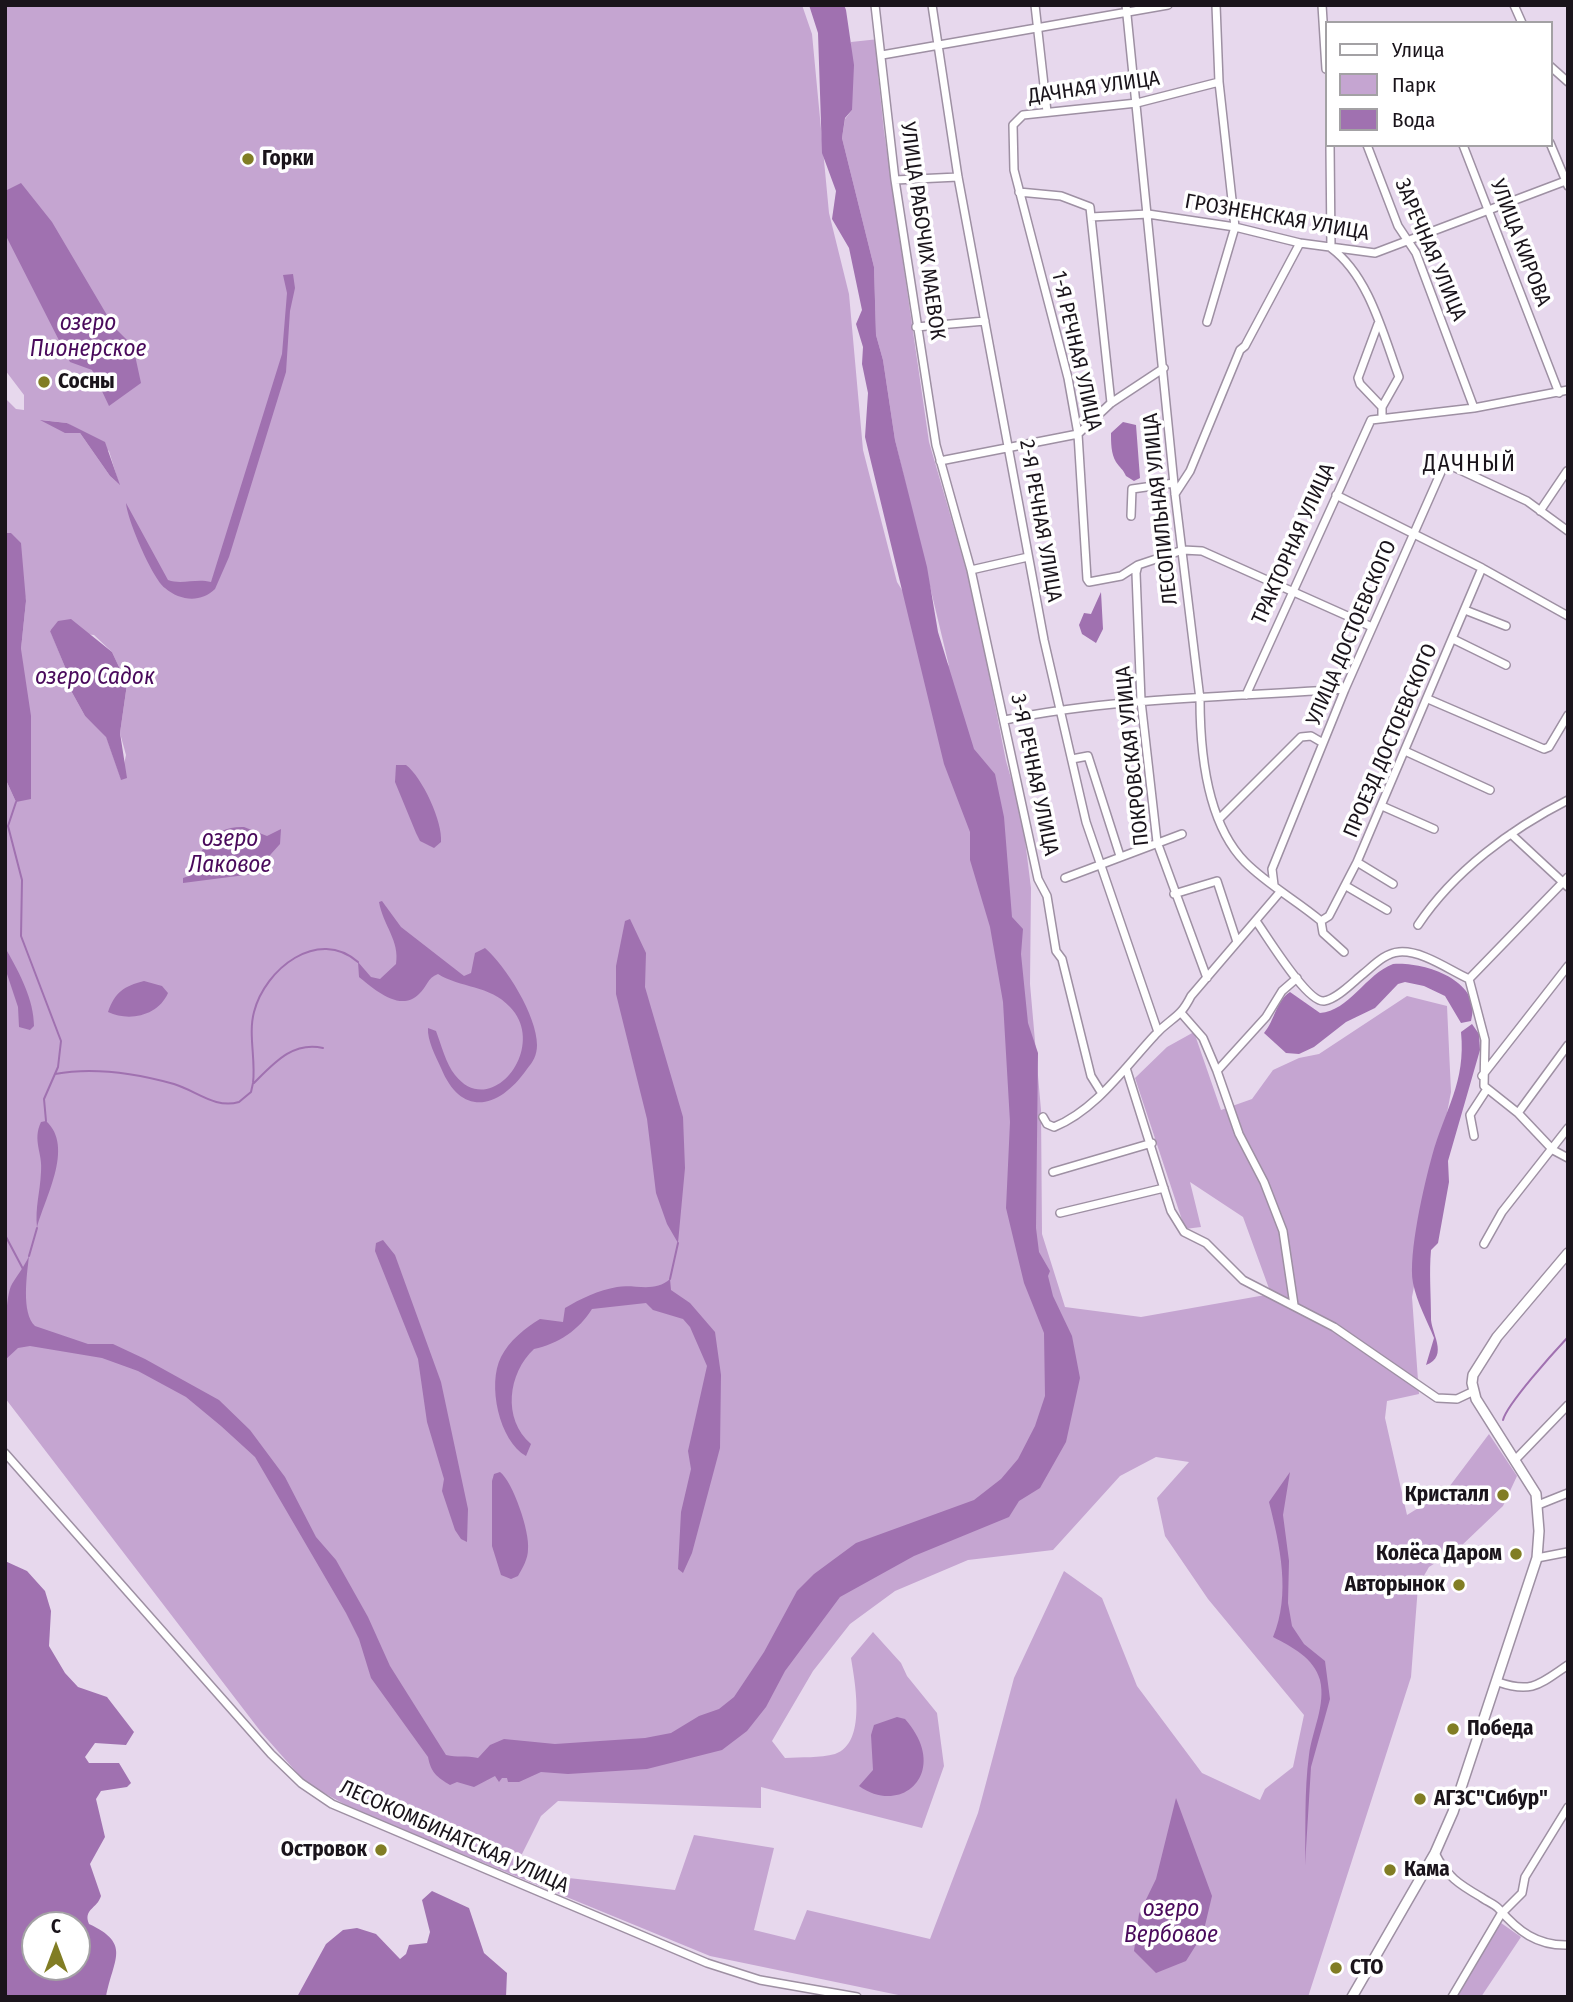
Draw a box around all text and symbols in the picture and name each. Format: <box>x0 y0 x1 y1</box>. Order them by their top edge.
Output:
legend <box>1324 21 1552 147</box>
text: Улица <box>1392 37 1445 63</box>
street label: ДАЧНАЯ УЛИЦА <box>1027 66 1161 110</box>
text: Парк <box>1392 72 1436 98</box>
text: Вода <box>1392 107 1435 133</box>
street label: УЛИЦА РАБОЧИХ МАЕВОК <box>894 120 950 342</box>
place label: Горки <box>262 146 314 172</box>
marker: Горки <box>240 151 256 167</box>
street label: ЗАРЕЧНАЯ УЛИЦА <box>1389 175 1471 325</box>
street label: УЛИЦА КИРОВА <box>1484 176 1556 310</box>
street label: ГРОЗНЕНСКАЯ УЛИЦА <box>1183 189 1371 247</box>
street label: 1-Я РЕЧНАЯ УЛИЦА <box>1045 269 1107 433</box>
water label: озеро Пионерское <box>30 310 146 364</box>
place label: Сосны <box>58 369 115 395</box>
marker: Сосны <box>36 374 52 390</box>
street label: ЛЕСОПИЛЬНАЯ УЛИЦА <box>1138 412 1184 606</box>
street label: 2-Я РЕЧНАЯ УЛИЦА <box>1013 438 1067 604</box>
district label: ДАЧНЫЙ <box>1424 451 1516 479</box>
street label: ТРАКТОРНАЯ УЛИЦА <box>1247 460 1341 628</box>
street label: УЛИЦА ДОСТОЕВСКОГО <box>1302 537 1402 729</box>
street label: ПРОЕЗД ДОСТОЕВСКОГО <box>1339 640 1443 842</box>
water label: озеро Садок <box>35 664 155 692</box>
street label: ПОКРОВСКАЯ УЛИЦА <box>1111 665 1155 847</box>
street label: 3-Я РЕЧНАЯ УЛИЦА <box>1005 692 1063 858</box>
water label: озеро Лаковое <box>189 826 271 880</box>
place label: Кристалл <box>1405 1482 1489 1508</box>
marker: Кристалл <box>1495 1487 1511 1503</box>
place label: Колёса Даром <box>1376 1541 1502 1567</box>
marker: Колёса Даром <box>1508 1546 1524 1562</box>
place label: Авторынок <box>1345 1572 1445 1598</box>
marker: Авторынок <box>1451 1577 1467 1593</box>
place label: Победа <box>1467 1716 1533 1742</box>
marker: Победа <box>1445 1721 1461 1737</box>
street label: ЛЕСОКОМБИНАТСКАЯ УЛИЦА <box>336 1775 572 1899</box>
place label: АГЗС"Сибур" <box>1434 1786 1548 1812</box>
marker: АГЗС"Сибур" <box>1412 1791 1428 1807</box>
place label: Островок <box>281 1837 367 1863</box>
marker: Островок <box>373 1842 389 1858</box>
place label: Кама <box>1404 1857 1450 1883</box>
marker: Кама <box>1382 1862 1398 1878</box>
water label: озеро Вербовое <box>1124 1896 1218 1950</box>
north arrow <box>21 1911 91 1981</box>
text: С <box>51 1915 61 1938</box>
place label: СТО <box>1350 1955 1384 1981</box>
marker: СТО <box>1328 1960 1344 1976</box>

